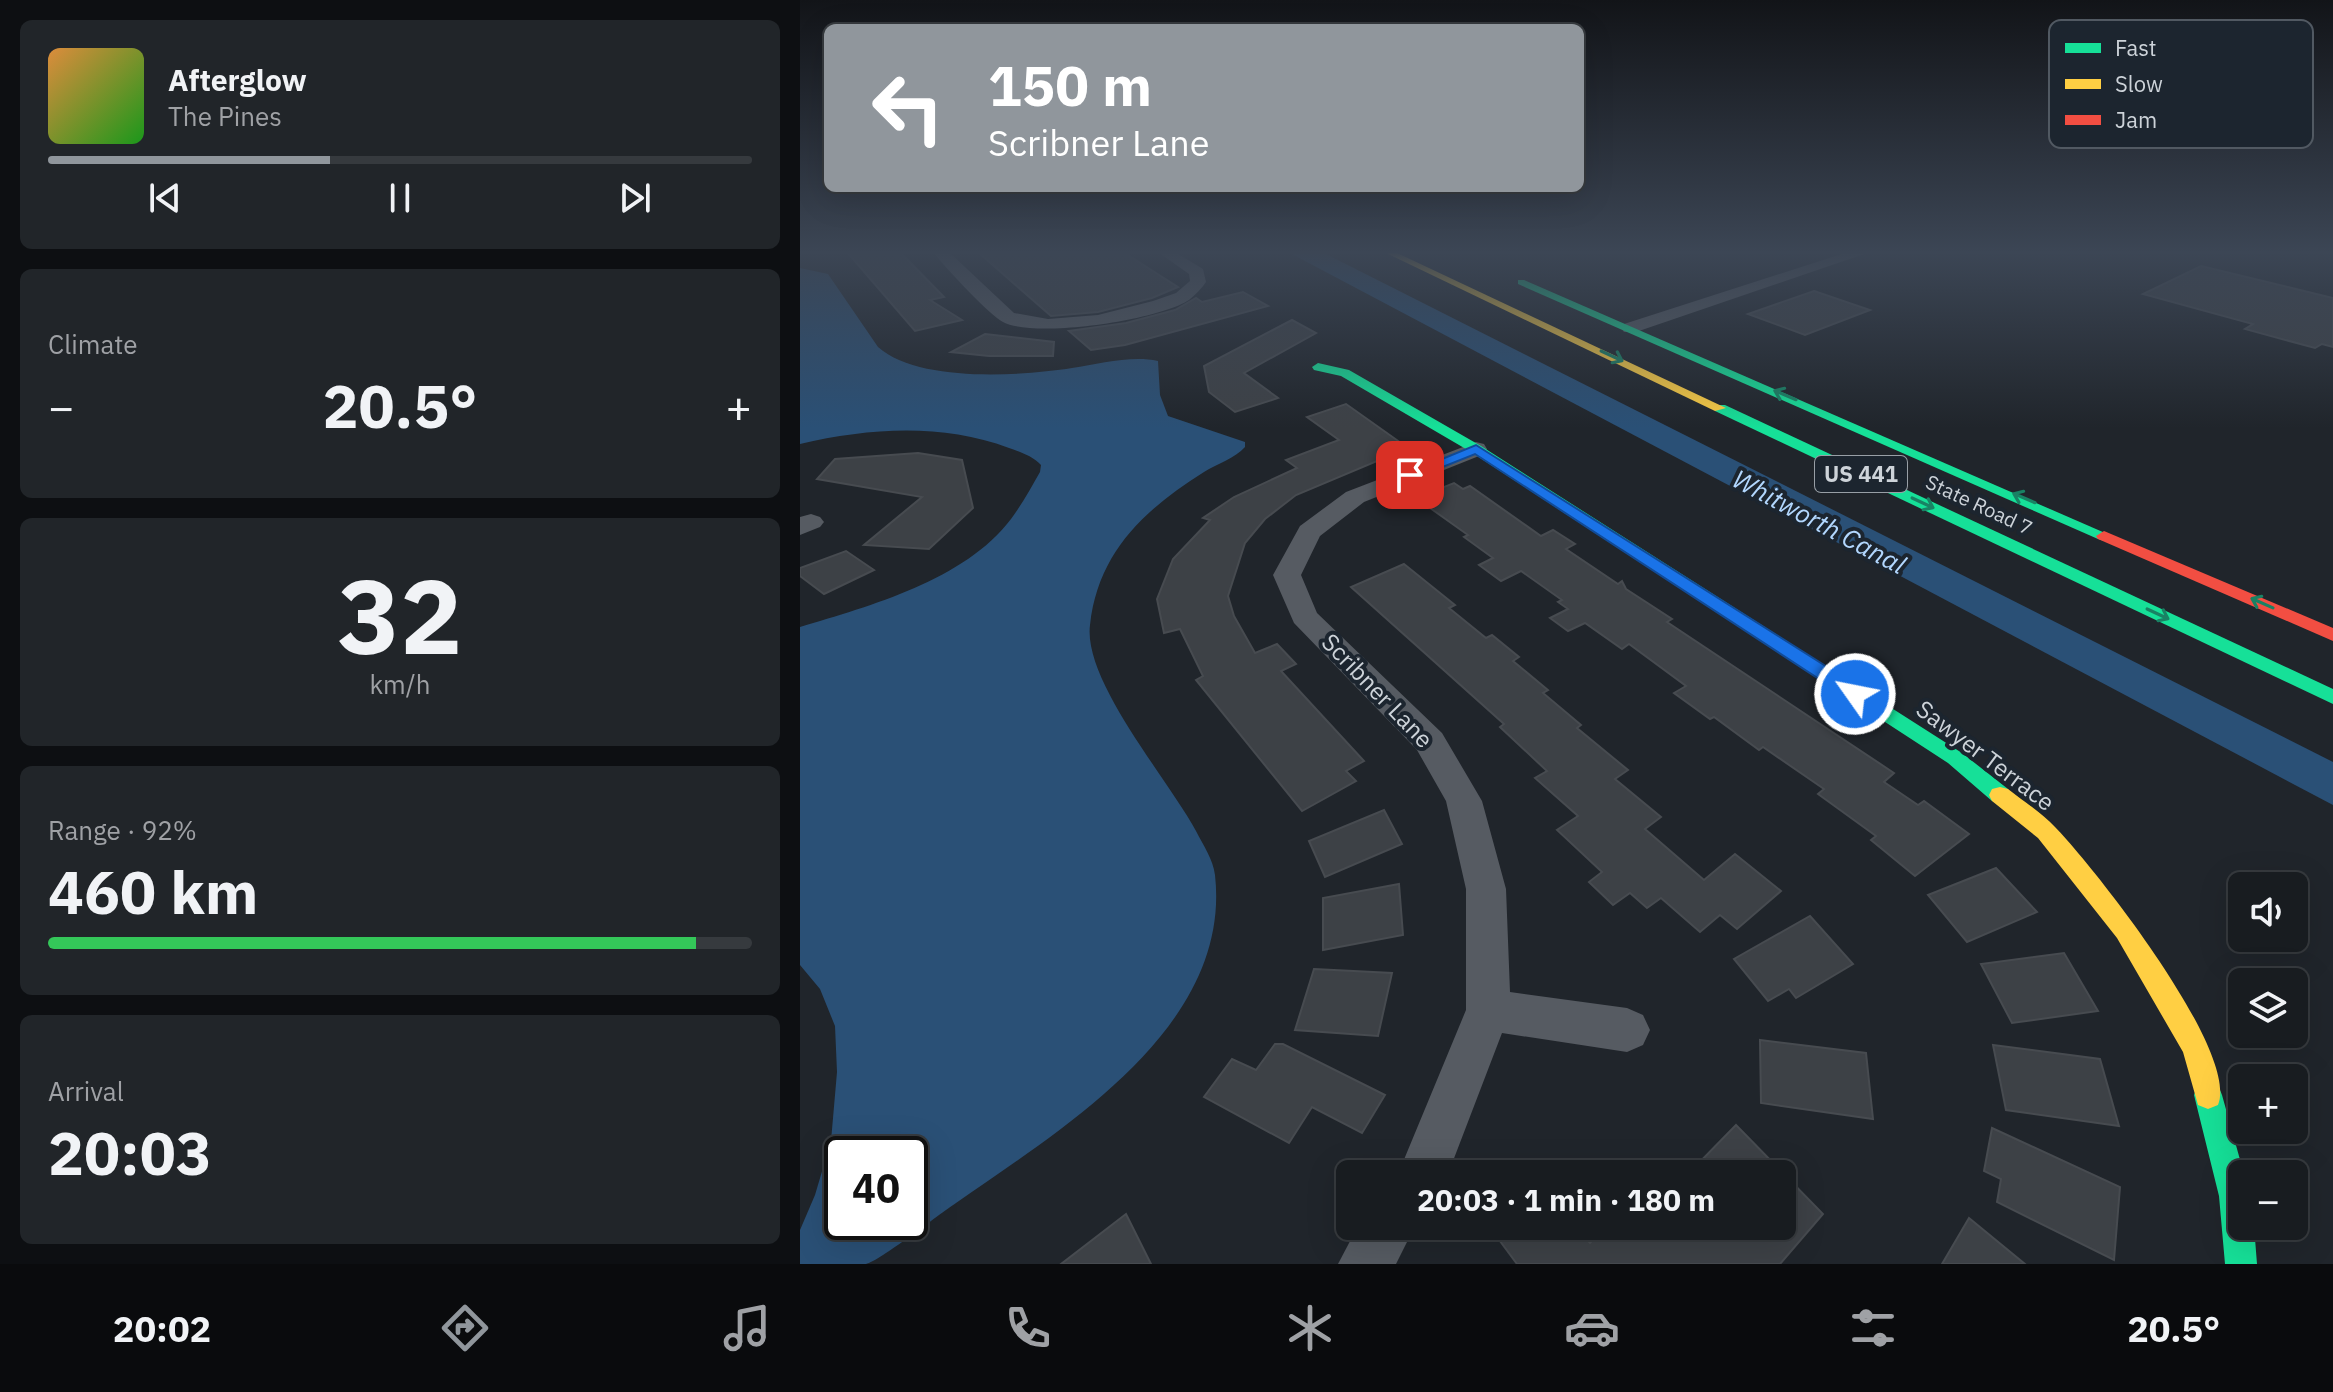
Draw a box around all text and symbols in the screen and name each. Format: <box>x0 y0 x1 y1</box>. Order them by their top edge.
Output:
legend <box>2049 20 2313 148</box>
text: Fast <box>2115 33 2156 62</box>
text: 150 m <box>988 49 1152 121</box>
icon: left <box>856 56 960 160</box>
text: Afterglow <box>168 60 307 99</box>
text: Slow <box>2115 69 2163 98</box>
text: The Pines <box>168 99 282 133</box>
text: Jam <box>2115 105 2157 134</box>
text: Scribner Lane <box>988 119 1209 166</box>
icon: previous <box>143 176 187 220</box>
icon: pause <box>378 176 422 220</box>
icon: next <box>613 176 657 220</box>
text: Climate <box>48 327 138 361</box>
one-way arrow <box>1600 349 1624 364</box>
text: 20.5° <box>323 366 477 445</box>
text: − <box>48 378 74 435</box>
text: + <box>726 378 752 435</box>
one-way arrow <box>1773 386 1798 401</box>
pin <box>1376 441 1444 509</box>
icon: arrive <box>1388 453 1432 497</box>
road number: US 441 <box>1815 456 1907 492</box>
water label: Whitworth Canal <box>1727 461 1912 581</box>
street label: State Road 7 <box>1922 468 2037 541</box>
one-way arrow <box>2012 490 2037 505</box>
one-way arrow <box>1911 496 1935 511</box>
text: 32 <box>338 547 462 683</box>
one-way arrow <box>2250 595 2274 610</box>
one-way arrow <box>2146 607 2170 622</box>
street label: Scribner Lane <box>1315 626 1441 755</box>
position arrow <box>1813 652 1897 736</box>
text: km/h <box>369 667 431 701</box>
street label: Sawyer Terrace <box>1910 693 2061 818</box>
text: Range · 92% <box>48 813 197 847</box>
text: 460 km <box>48 852 258 931</box>
map controls <box>2228 872 2308 1240</box>
button: sound <box>2228 872 2308 952</box>
button: layers <box>2228 968 2308 1048</box>
button: + <box>2228 1064 2308 1144</box>
text: Arrival <box>48 1074 124 1108</box>
text: 20:03 <box>48 1113 212 1192</box>
speed limit sign: 40 <box>824 1136 928 1240</box>
button: − <box>2228 1160 2308 1240</box>
text: 20:03 · 1 min · 180 m <box>1417 1180 1715 1219</box>
icon: directions <box>437 1300 493 1356</box>
icon: music <box>719 1300 775 1356</box>
icon: phone <box>1000 1300 1056 1356</box>
icon: climate <box>1282 1300 1338 1356</box>
icon: car <box>1564 1300 1620 1356</box>
icon: filters <box>1845 1300 1901 1356</box>
text: 20:02 <box>113 1305 211 1352</box>
text: 20.5° <box>2127 1305 2220 1352</box>

